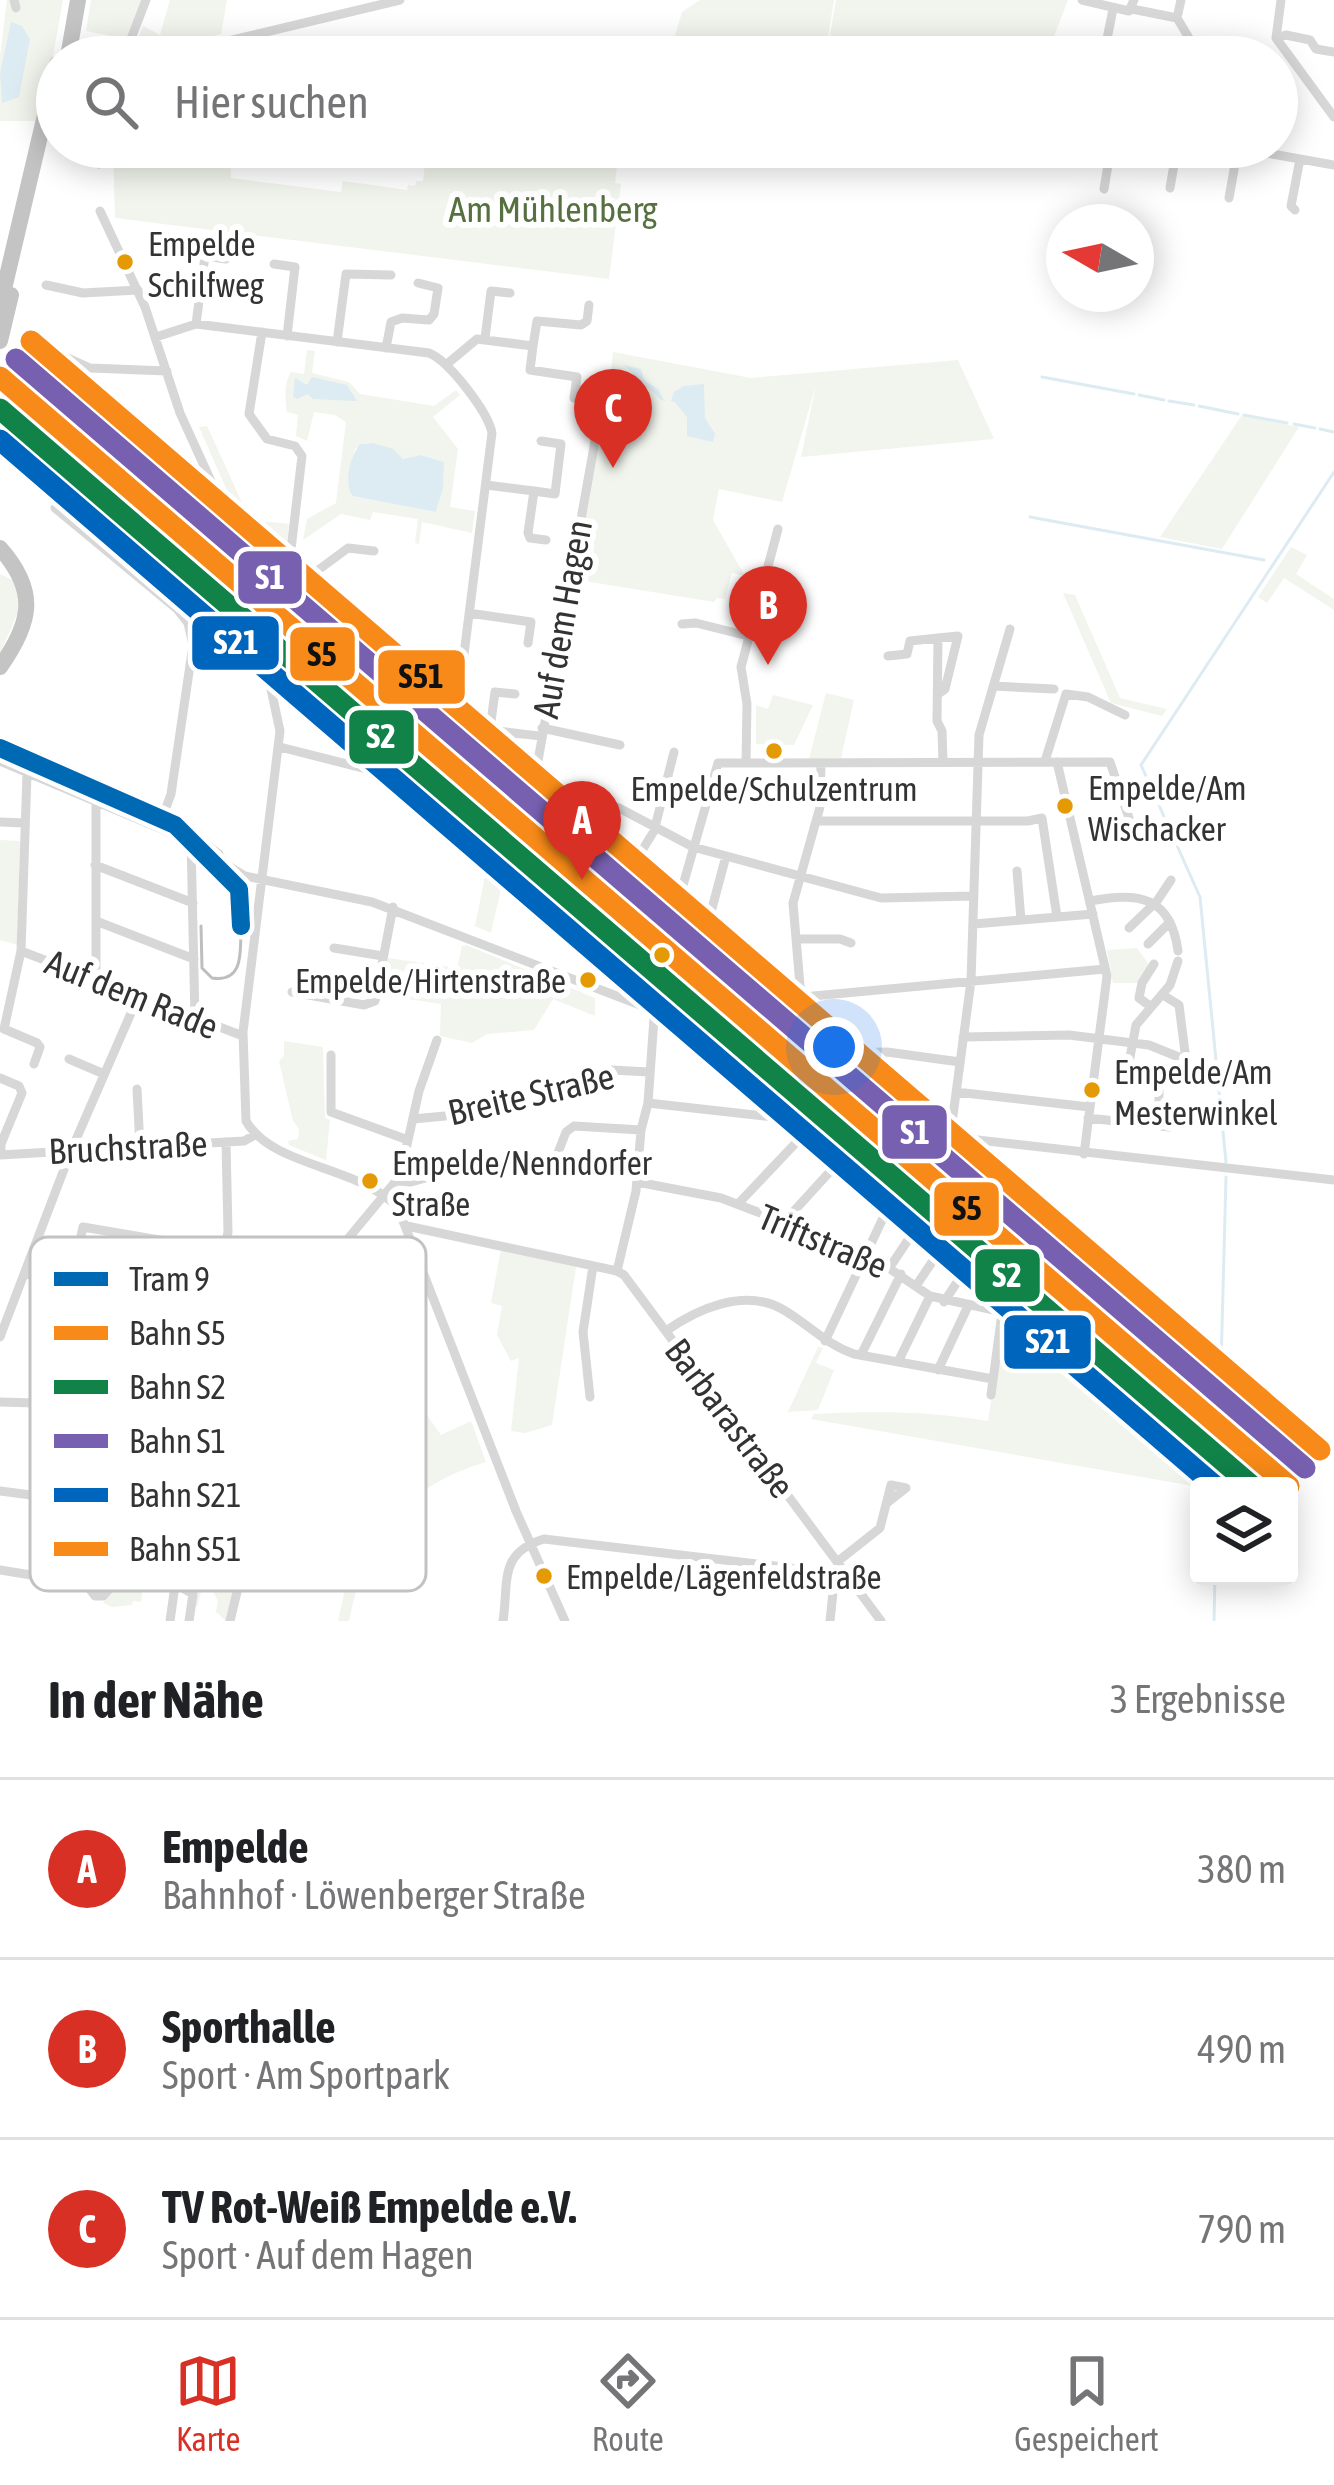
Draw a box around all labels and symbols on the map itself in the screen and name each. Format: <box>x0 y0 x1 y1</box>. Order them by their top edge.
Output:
park label: Am Mühlenberg <box>449 188 658 230</box>
north arrow <box>1046 204 1154 312</box>
place label: Empelde Schilfweg <box>148 225 265 304</box>
marker: Empelde Schilfweg <box>114 251 136 273</box>
pin: C <box>574 369 652 468</box>
street label: Auf dem Hagen <box>524 517 600 721</box>
line badge: S1 <box>236 549 304 606</box>
text: S1 <box>255 558 285 596</box>
pin: B <box>729 566 807 665</box>
line badge: S21 <box>190 614 281 672</box>
text: S21 <box>214 623 258 661</box>
line badge: S5 <box>288 625 357 683</box>
text: S5 <box>307 635 337 673</box>
line badge: S51 <box>376 648 467 706</box>
text: S51 <box>399 657 443 695</box>
line badge: S2 <box>347 708 416 766</box>
text: S2 <box>366 717 396 755</box>
marker: Empelde/Schulzentrum <box>763 740 785 762</box>
place label: Empelde/Am Wischacker <box>1088 769 1247 848</box>
place label: Empelde/Schulzentrum <box>631 770 917 808</box>
pin: A <box>543 781 621 880</box>
marker: Empelde/Am Wischacker <box>1054 795 1076 817</box>
street label: Auf dem Rade <box>40 940 224 1048</box>
unlabelled marker <box>651 944 673 966</box>
place label: Empelde/Hirtenstraße <box>295 962 566 1000</box>
marker: Empelde/Hirtenstraße <box>577 969 599 991</box>
your location <box>804 1017 864 1077</box>
place label: Empelde/Am Mesterwinkel <box>1114 1053 1278 1132</box>
street label: Breite Straße <box>444 1055 618 1133</box>
marker: Empelde/Am Mesterwinkel <box>1081 1079 1103 1101</box>
line badge: S1 <box>880 1103 949 1161</box>
text: S1 <box>900 1113 930 1151</box>
street label: Bruchstraße <box>48 1122 208 1172</box>
place label: Empelde/Nenndorfer Straße <box>392 1144 653 1223</box>
marker: Empelde/Nenndorfer Straße <box>359 1170 381 1192</box>
line badge: S5 <box>932 1180 1001 1238</box>
text: S5 <box>952 1189 982 1227</box>
street label: Triftstraße <box>752 1195 894 1287</box>
legend <box>30 1237 426 1591</box>
line badge: S2 <box>973 1247 1042 1304</box>
text: S2 <box>992 1256 1022 1294</box>
text: Tram 9 <box>129 1260 210 1298</box>
line badge: S21 <box>1002 1313 1093 1371</box>
text: Bahn S5 <box>129 1314 226 1352</box>
text: S21 <box>1026 1322 1070 1360</box>
street label: Barbarastraße <box>657 1330 803 1506</box>
text: Bahn S2 <box>129 1368 226 1406</box>
text: Bahn S1 <box>129 1422 226 1460</box>
text: Bahn S21 <box>129 1476 241 1514</box>
text: Bahn S51 <box>129 1530 241 1568</box>
place label: Empelde/Lägenfeldstraße <box>566 1558 881 1596</box>
marker: Empelde/Lägenfeldstraße <box>533 1565 555 1587</box>

